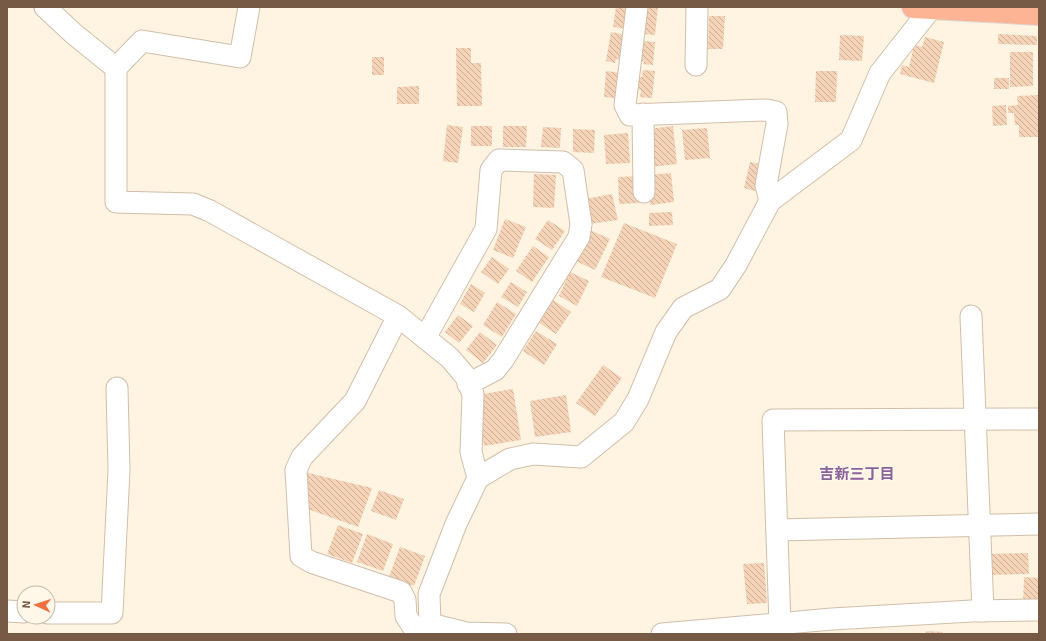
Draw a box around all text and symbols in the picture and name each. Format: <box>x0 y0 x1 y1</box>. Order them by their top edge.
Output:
district label: 吉新三丁目 <box>819 465 895 483</box>
north arrow <box>16 585 56 625</box>
text: N <box>20 600 33 609</box>

